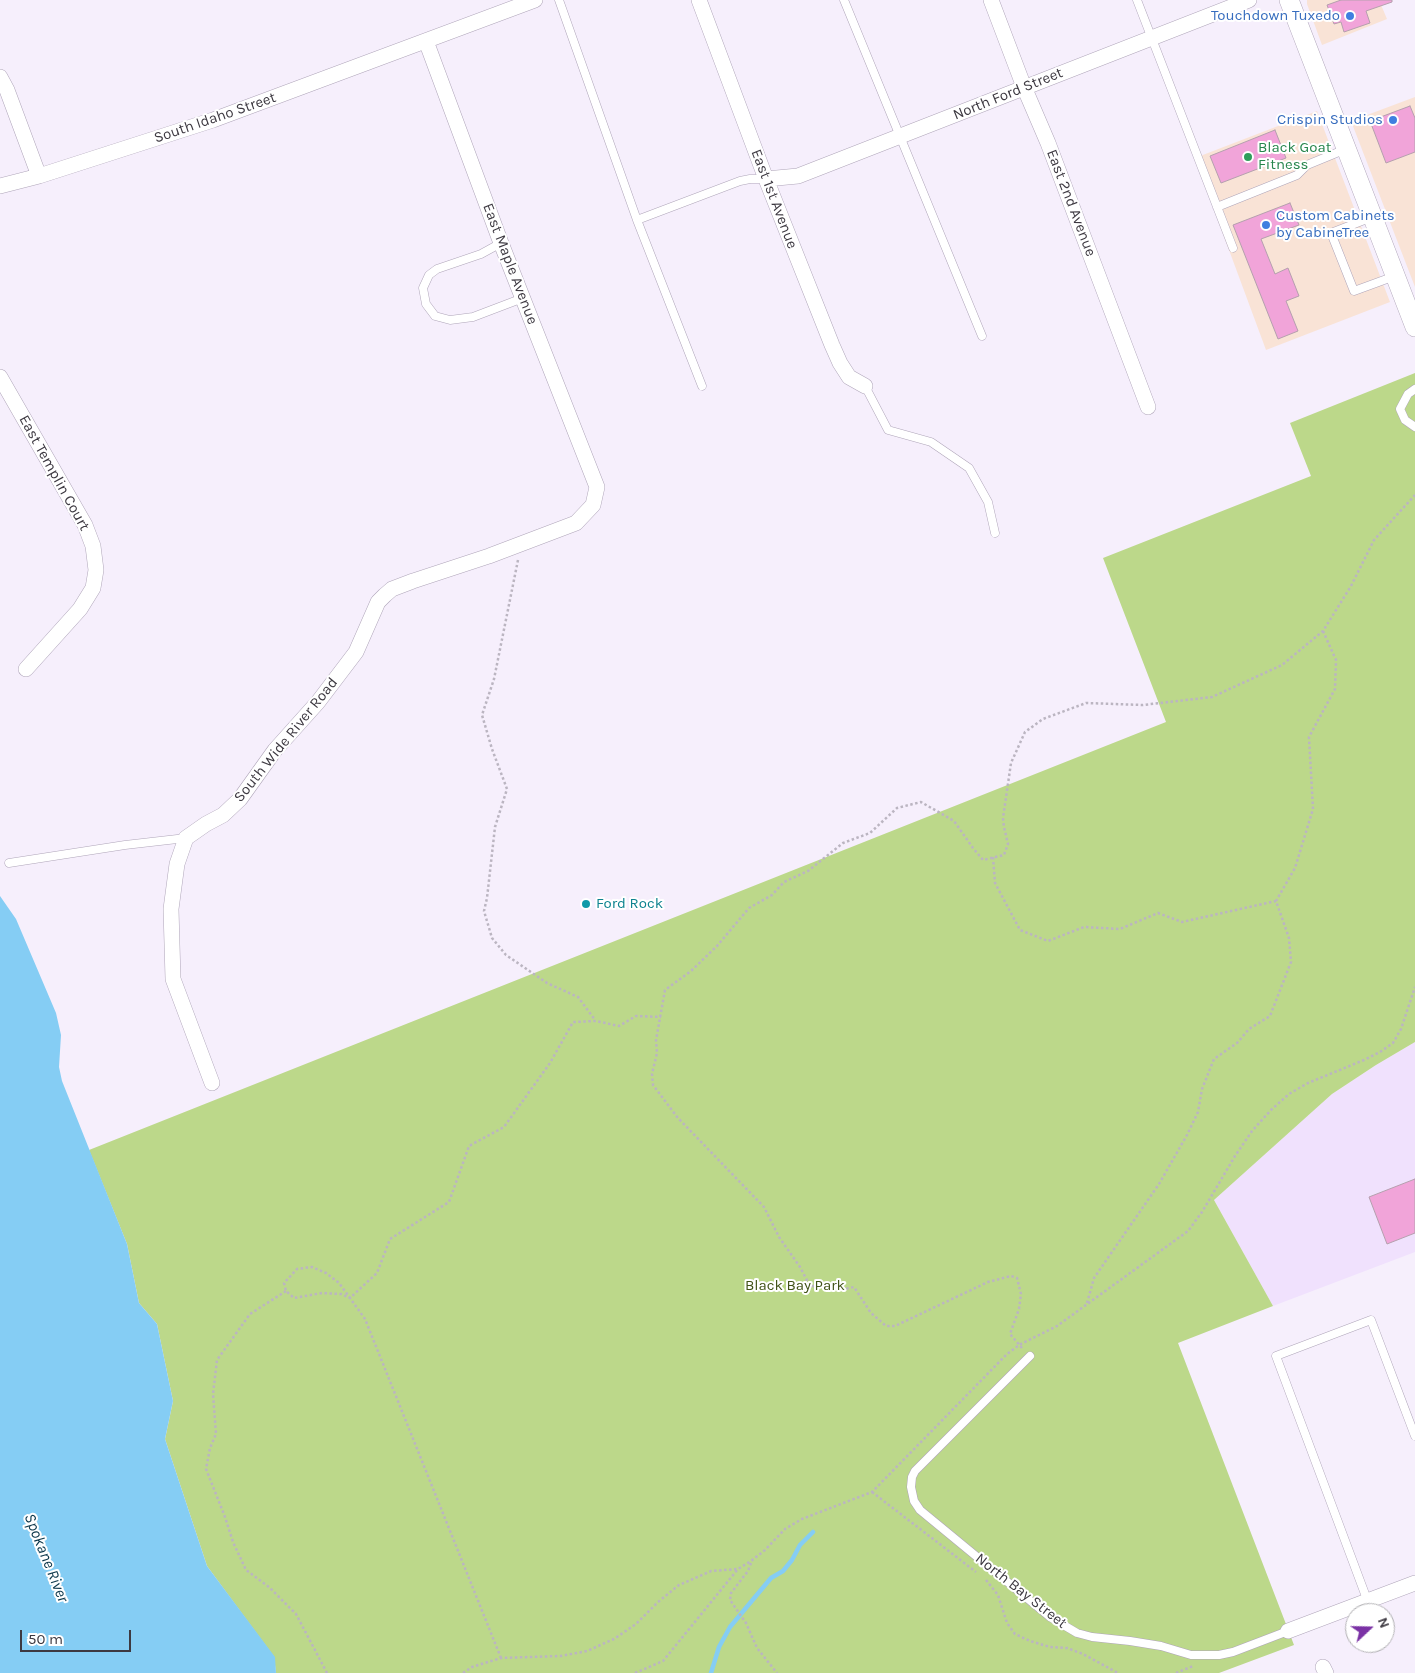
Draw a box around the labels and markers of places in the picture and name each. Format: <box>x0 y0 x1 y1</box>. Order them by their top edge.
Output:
place label: Touchdown Tuxedo <box>1211 7 1340 25</box>
marker: Touchdown Tuxedo <box>1344 10 1356 22</box>
place label: Crispin Studios <box>1277 111 1383 129</box>
marker: Crispin Studios <box>1387 114 1399 126</box>
place label: Black Goat Fitness <box>1258 139 1331 174</box>
marker: Black Goat Fitness <box>1242 151 1254 163</box>
place label: Custom Cabinets by CabineTree <box>1276 207 1395 242</box>
marker: Custom Cabinets by CabineTree <box>1260 219 1272 231</box>
place label: Ford Rock <box>596 895 663 913</box>
marker: Ford Rock <box>580 898 592 910</box>

